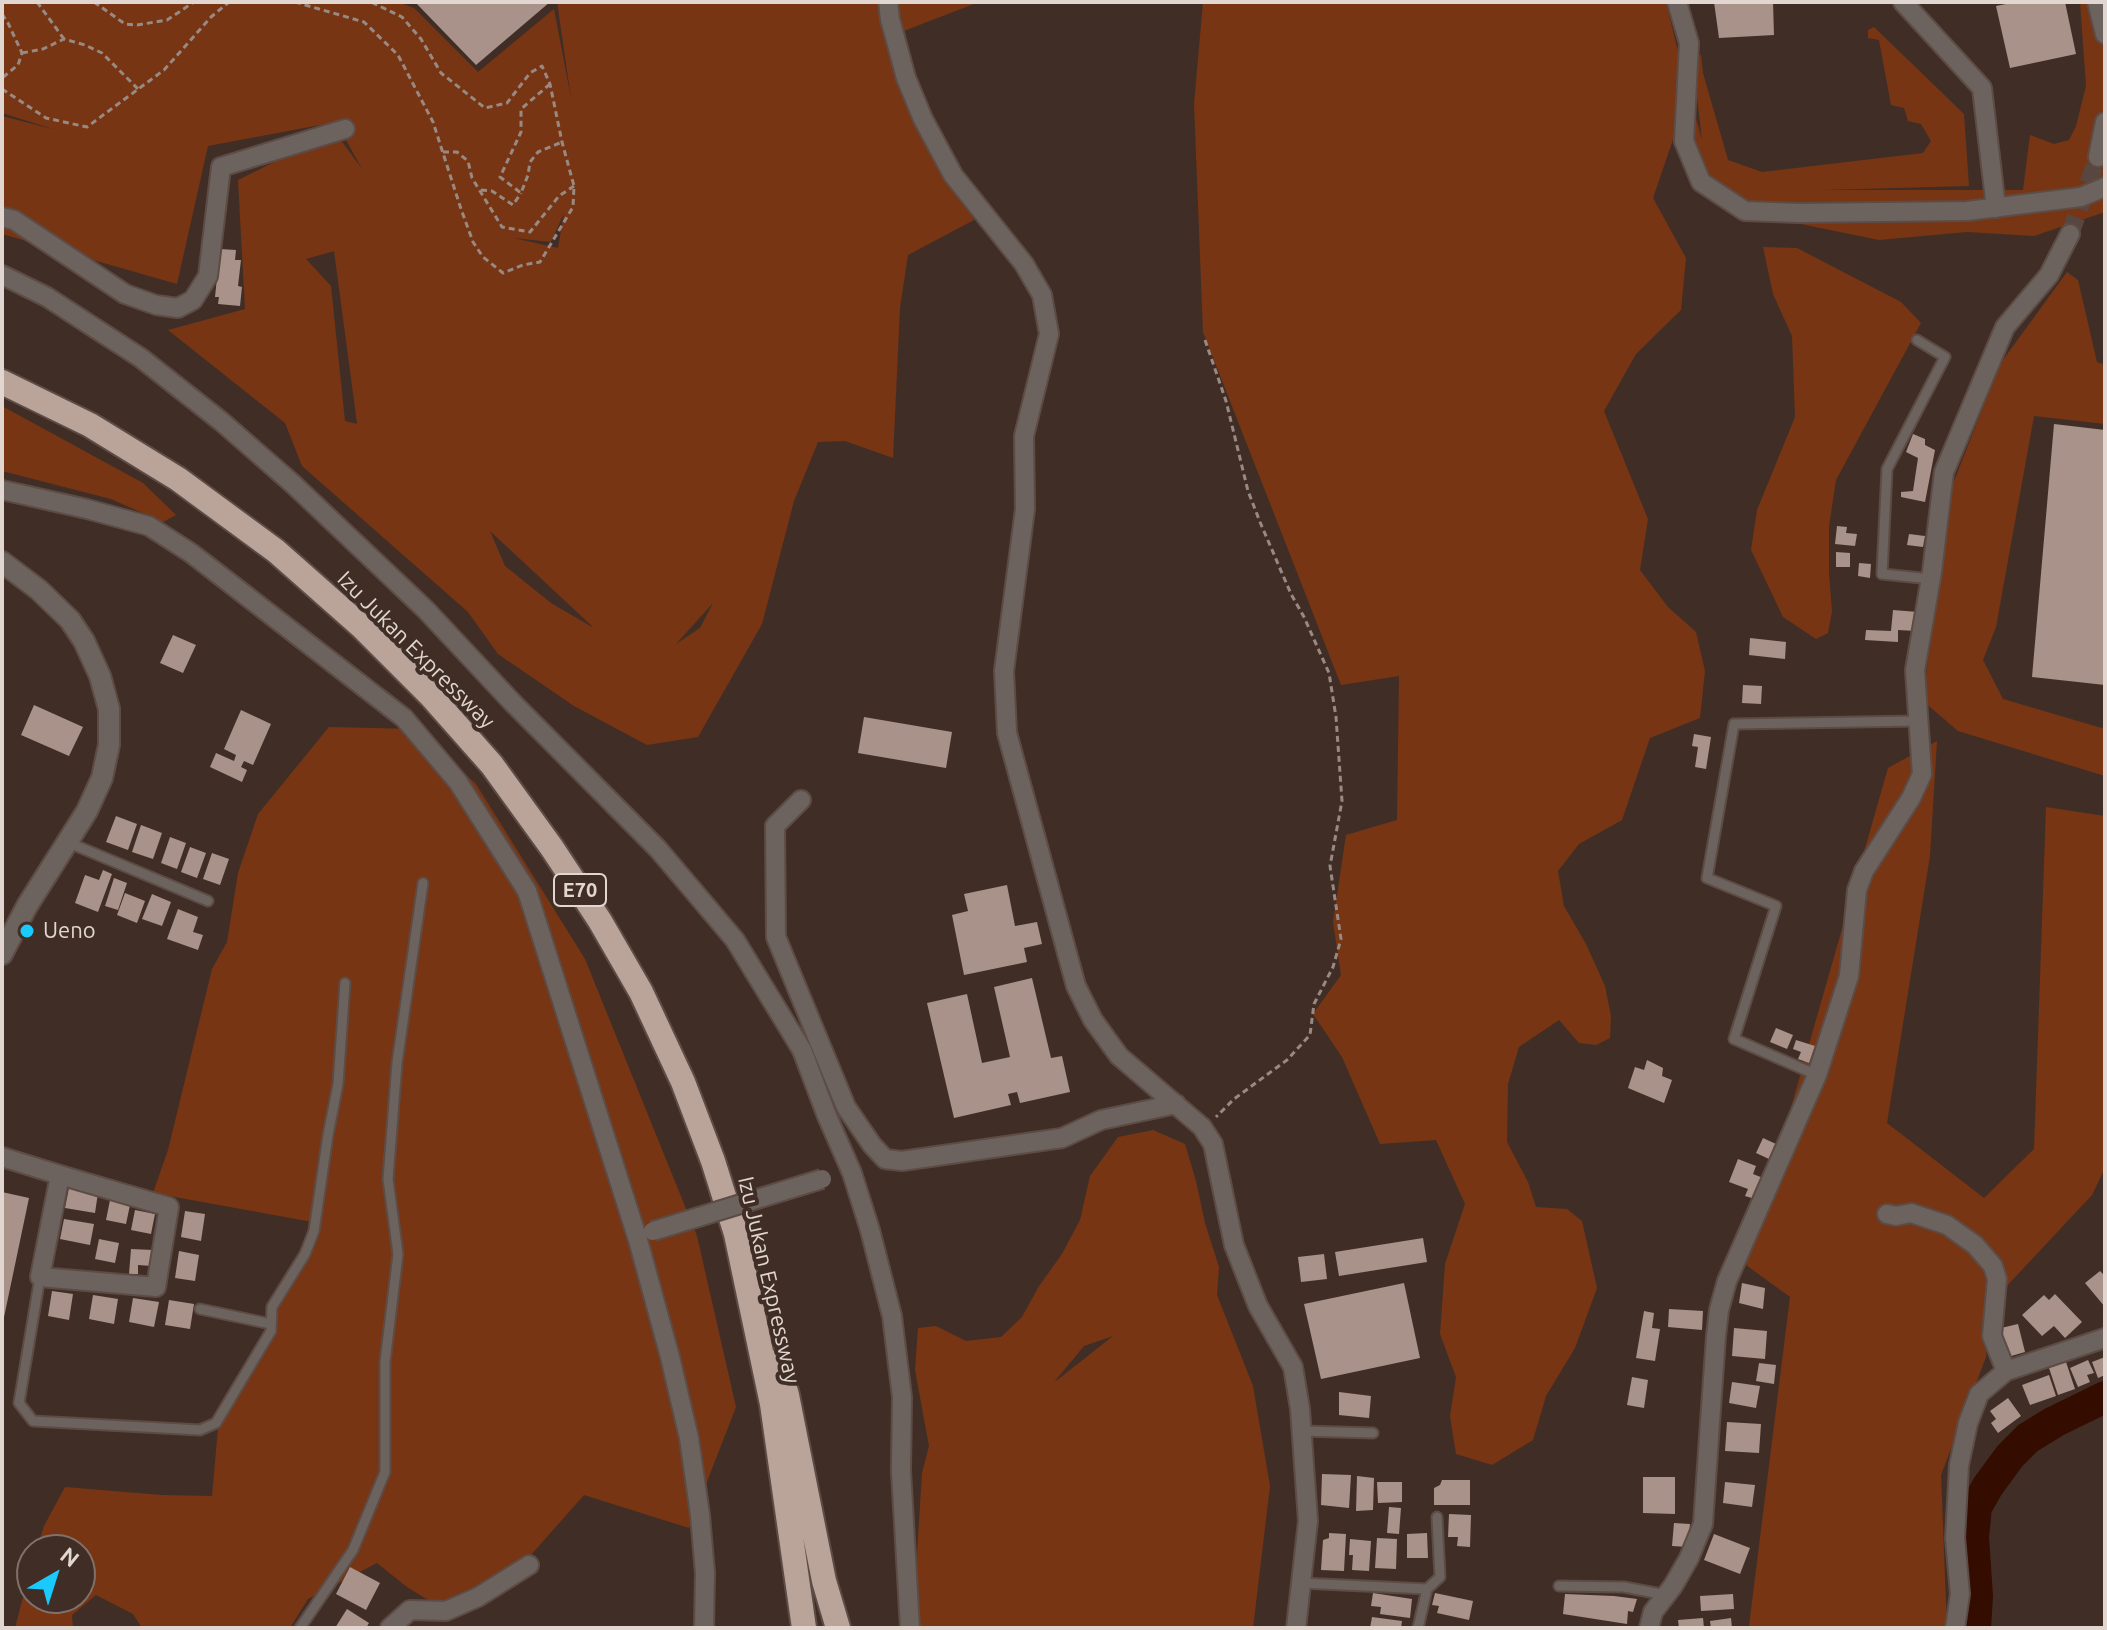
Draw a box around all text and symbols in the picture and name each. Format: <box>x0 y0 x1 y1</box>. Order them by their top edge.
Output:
street label: Izu Jukan Expressway <box>332 566 500 734</box>
road number: E70 <box>554 874 606 906</box>
place label: Ueno <box>43 918 96 944</box>
marker: Ueno <box>18 922 36 940</box>
street label: Izu Jukan Expressway <box>732 1174 806 1386</box>
north arrow <box>16 1534 96 1614</box>
text: N <box>56 1542 84 1571</box>

